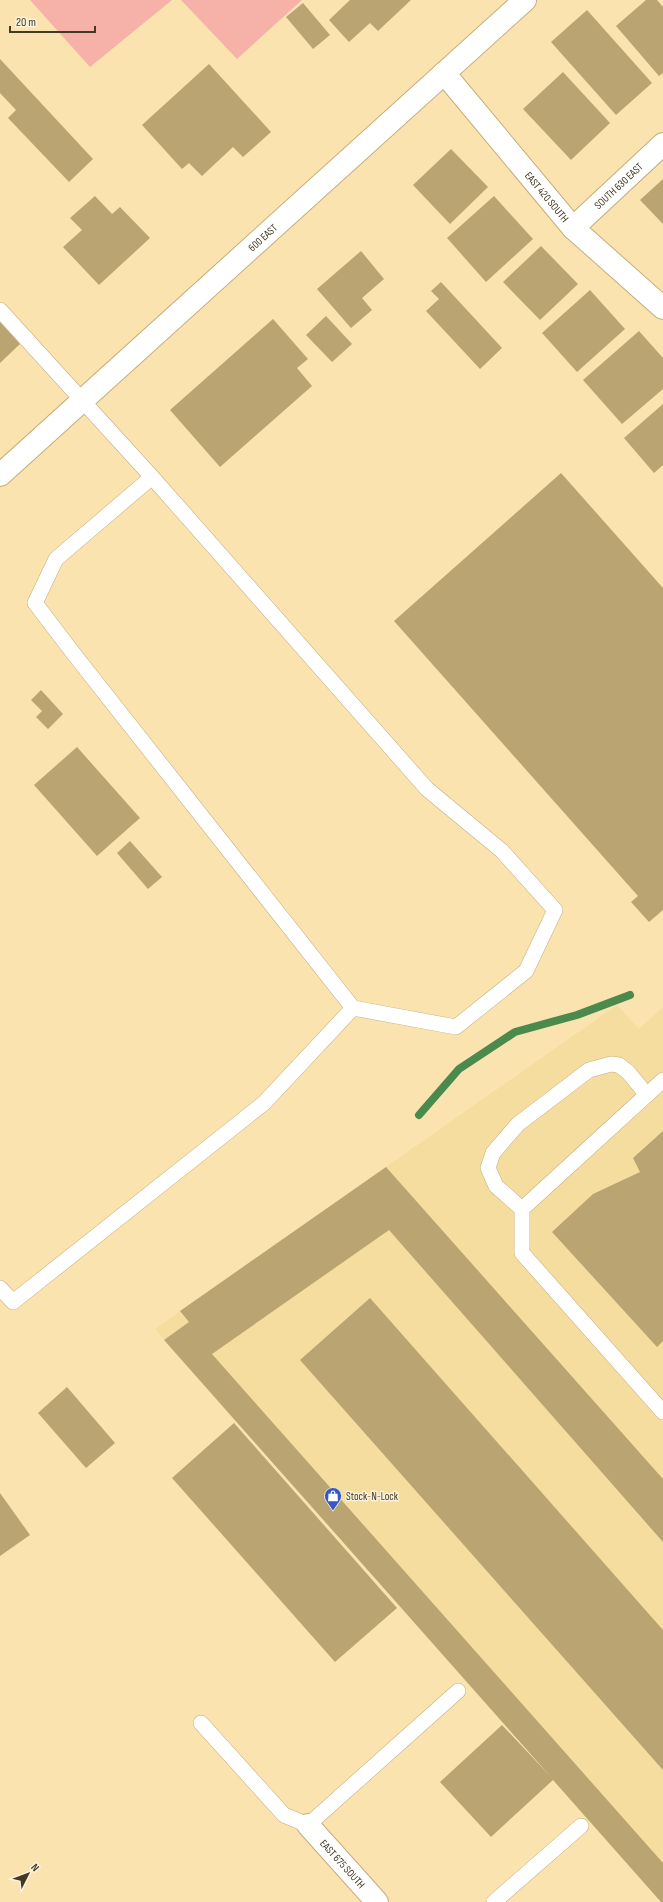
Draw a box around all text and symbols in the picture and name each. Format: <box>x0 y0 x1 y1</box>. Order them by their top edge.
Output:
scale bar <box>10 8 95 34</box>
text: 20 m <box>16 15 36 30</box>
street label: SOUTH 630 EAST <box>592 160 646 212</box>
street label: EAST 420 SOUTH <box>522 169 571 225</box>
street label: 600 EAST <box>246 221 280 254</box>
shop icon: Stock-N-Lock <box>323 1486 343 1511</box>
place label: Stock-N-Lock <box>346 1490 399 1503</box>
street label: EAST 675 SOUTH <box>317 1837 368 1891</box>
north arrow <box>8 1854 48 1894</box>
text: N <box>28 1861 42 1874</box>

